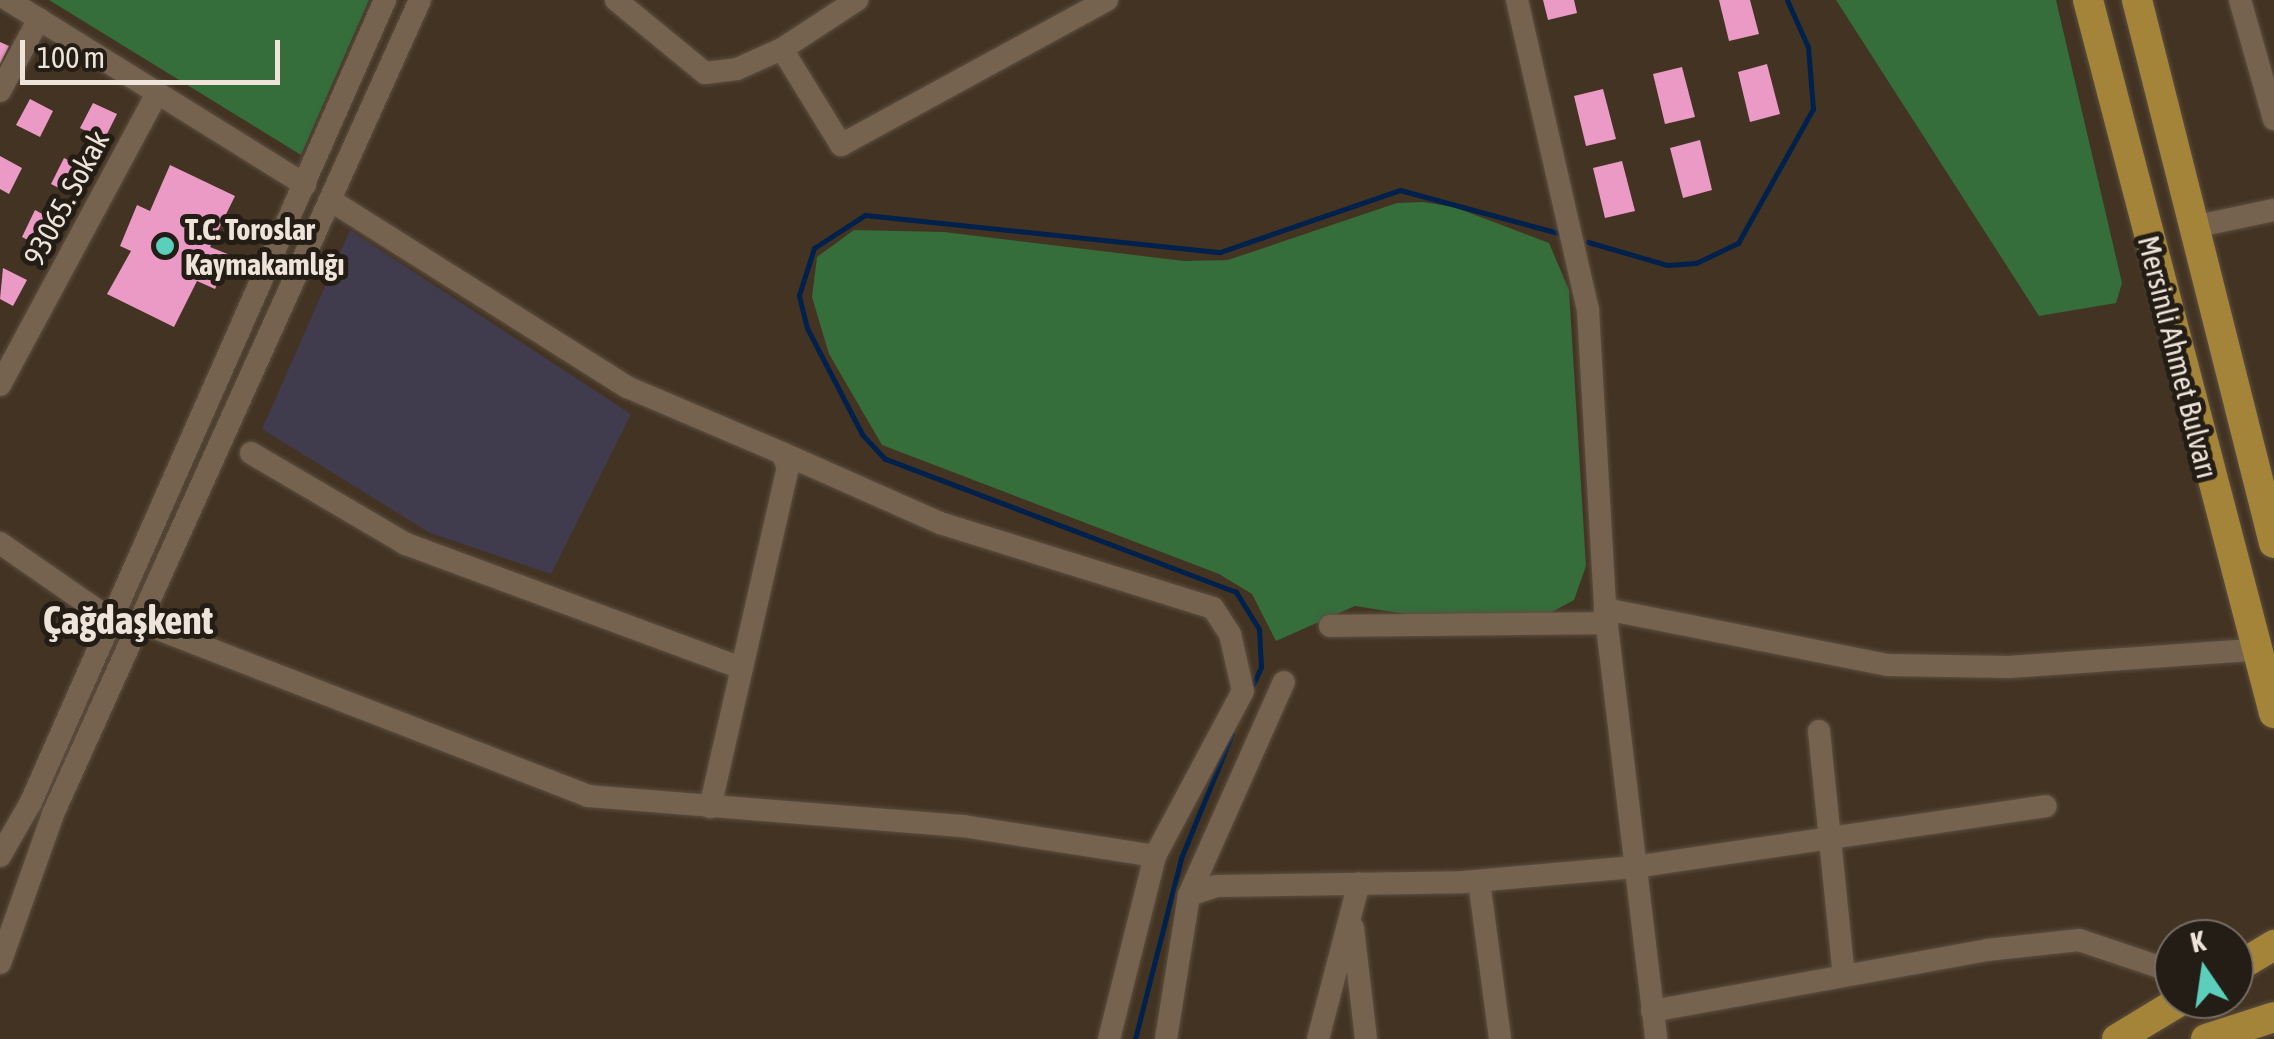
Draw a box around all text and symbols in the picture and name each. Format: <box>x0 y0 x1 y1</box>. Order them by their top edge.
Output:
scale bar <box>25 20 285 82</box>
text: 100 m <box>37 40 105 74</box>
street label: 93065. Sokak <box>16 125 116 271</box>
place label: T.C. Toroslar Kaymakamlığı <box>185 211 344 282</box>
street label: Mersinli Ahmet Bulvarı <box>2130 232 2226 482</box>
marker: T.C. Toroslar Kaymakamlığı <box>154 235 176 257</box>
district label: Çağdaşkent <box>43 596 213 644</box>
north arrow <box>2154 919 2254 1019</box>
text: K <box>2187 925 2208 959</box>

